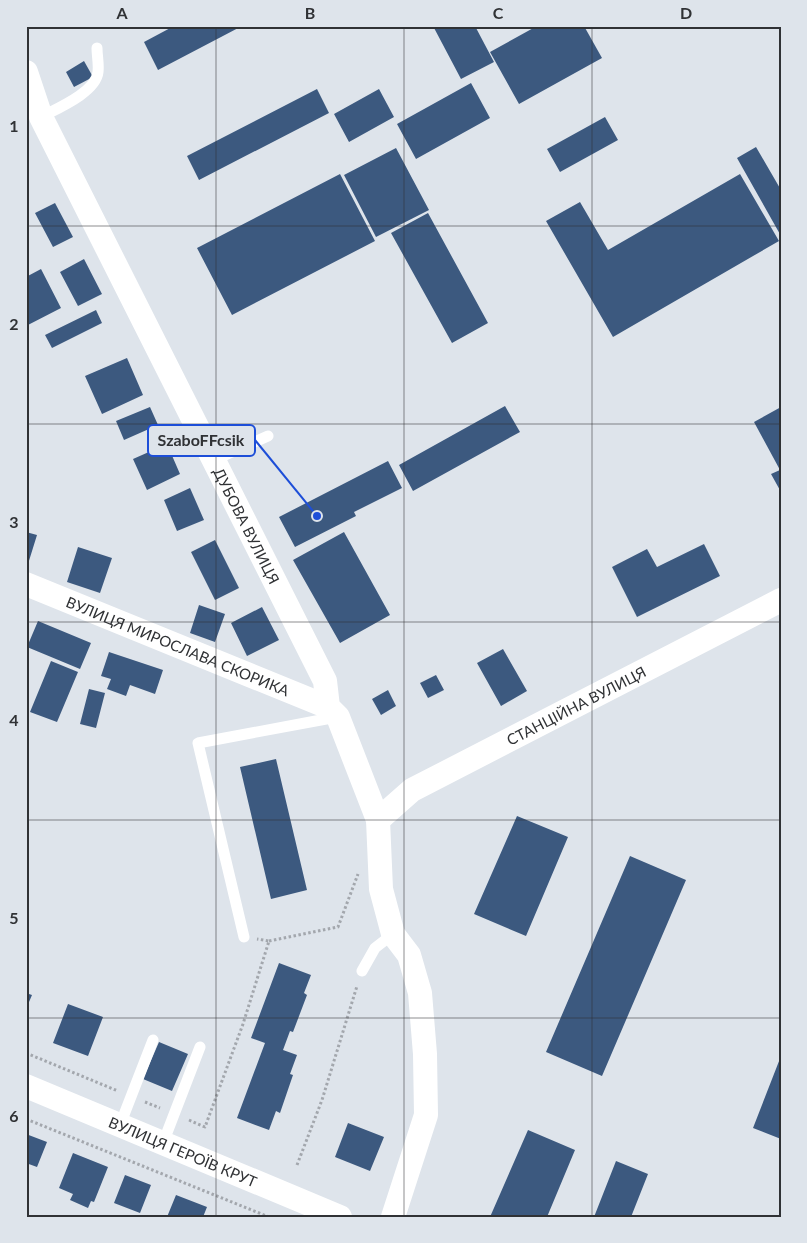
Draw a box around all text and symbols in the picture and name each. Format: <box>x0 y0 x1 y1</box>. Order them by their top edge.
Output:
text: A <box>115 3 128 22</box>
text: B <box>305 3 315 22</box>
text: C <box>493 3 504 22</box>
text: D <box>680 3 692 22</box>
text: 1 <box>9 116 19 135</box>
text: 2 <box>9 314 19 333</box>
callout: SzaboFFcsik <box>148 425 255 456</box>
text: SzaboFFcsik <box>158 430 245 449</box>
street label: ДУБОВА ВУЛИЦЯ <box>210 465 284 587</box>
text: 3 <box>9 512 19 531</box>
street label: ВУЛИЦЯ МИРОСЛАВА СКОРИКА <box>64 592 293 700</box>
street label: СТАНЦІЙНА ВУЛИЦЯ <box>503 662 649 749</box>
text: 4 <box>9 710 19 729</box>
text: 5 <box>9 908 19 927</box>
text: 6 <box>9 1106 19 1125</box>
street label: ВУЛИЦЯ ГЕРОЇВ КРУТ <box>106 1113 260 1190</box>

